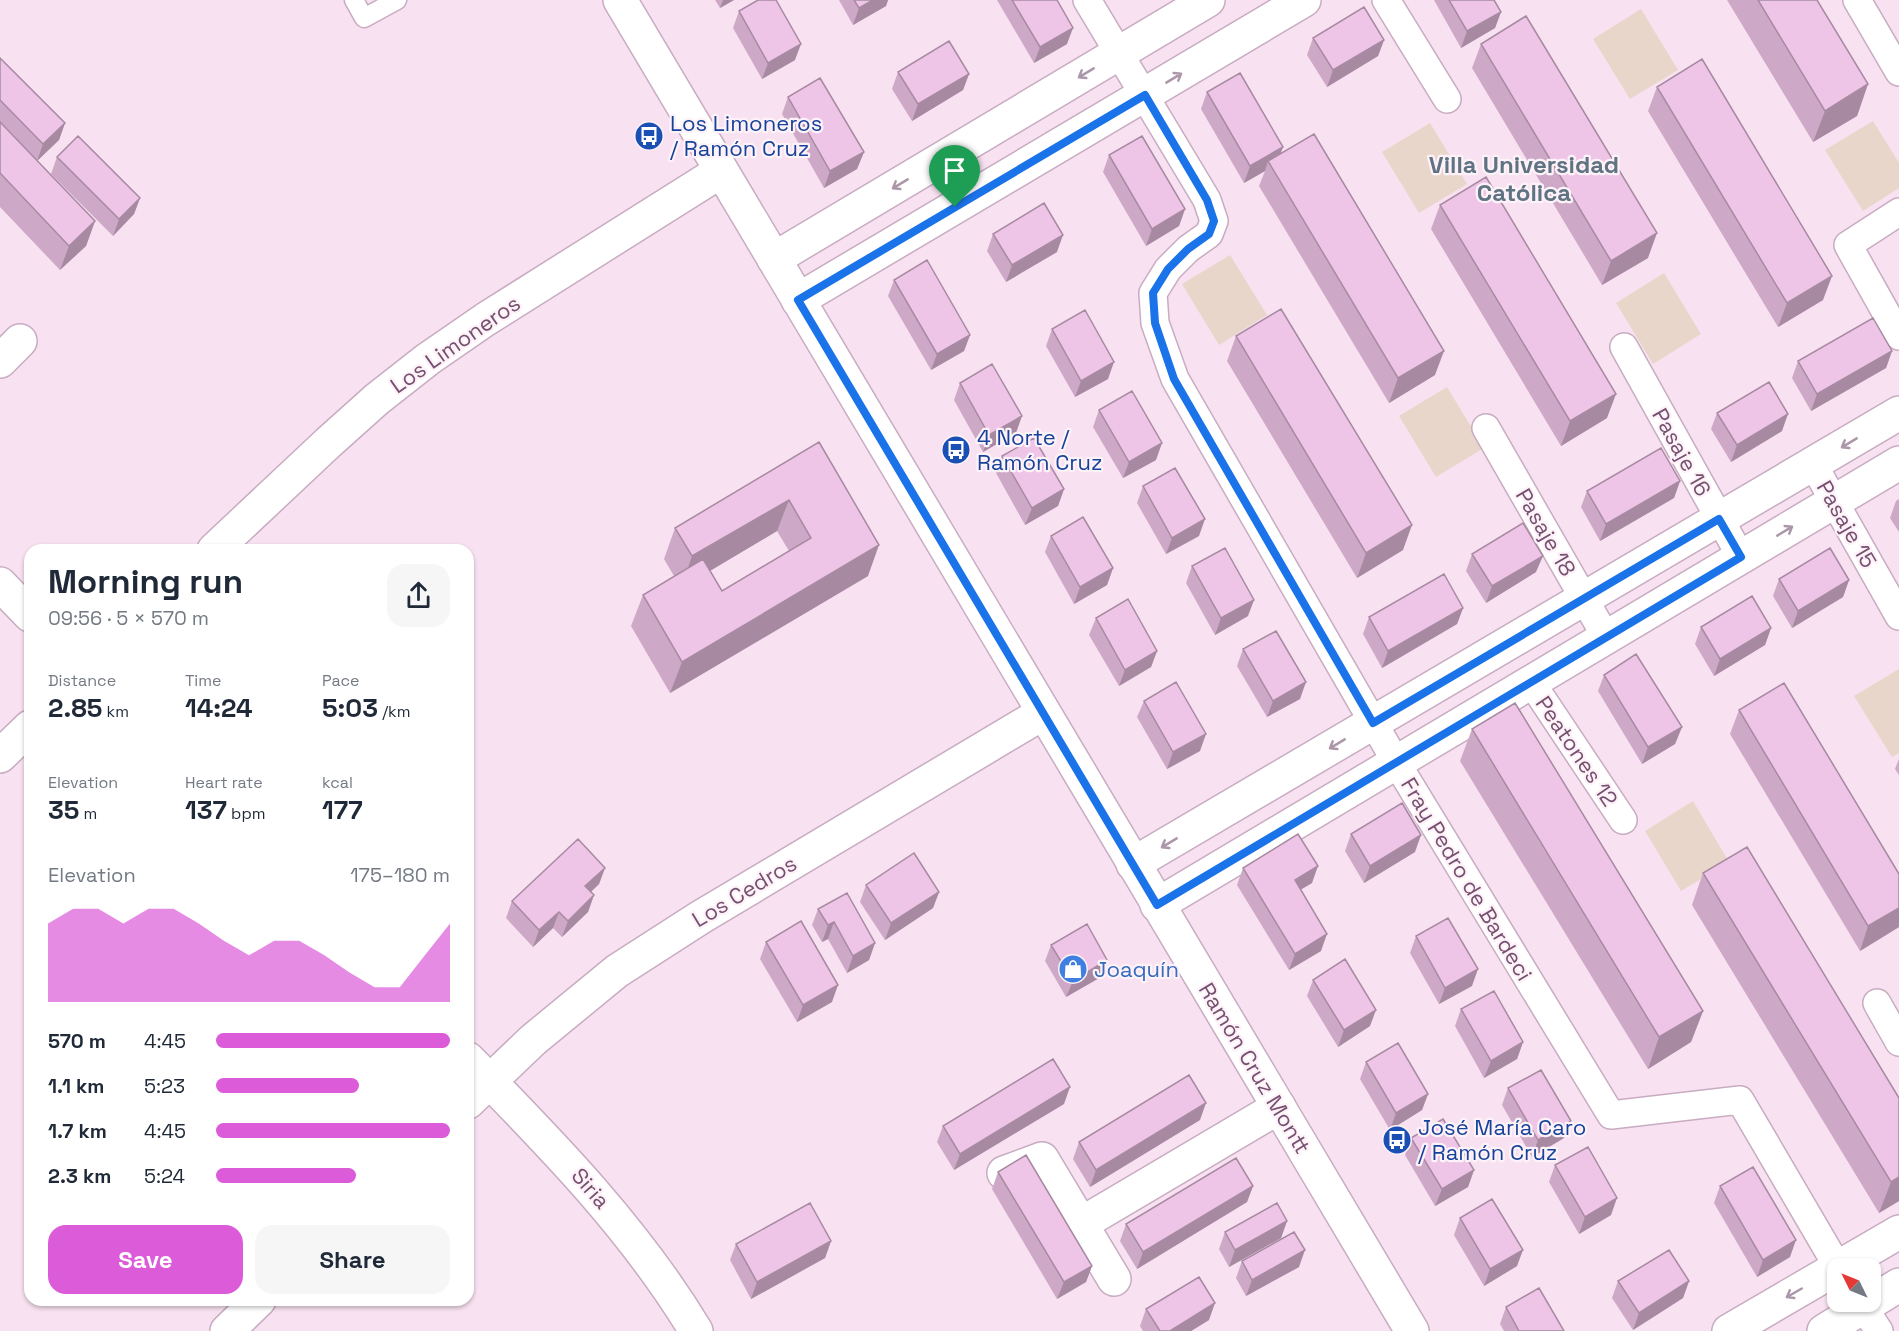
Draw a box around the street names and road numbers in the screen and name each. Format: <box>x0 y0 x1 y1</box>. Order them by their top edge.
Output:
street label: Los Limoneros <box>385 289 525 399</box>
street label: Pasaje 16 <box>1646 403 1718 501</box>
street label: Pasaje 15 <box>1811 475 1883 573</box>
street label: Pasaje 18 <box>1510 483 1582 581</box>
street label: Peatones 12 <box>1530 690 1624 812</box>
street label: Fray Pedro de Bardeci <box>1395 772 1539 986</box>
street label: Los Cedros <box>687 849 801 933</box>
street label: Ramón Cruz Montt <box>1193 977 1317 1159</box>
street label: Siria <box>566 1162 617 1215</box>

